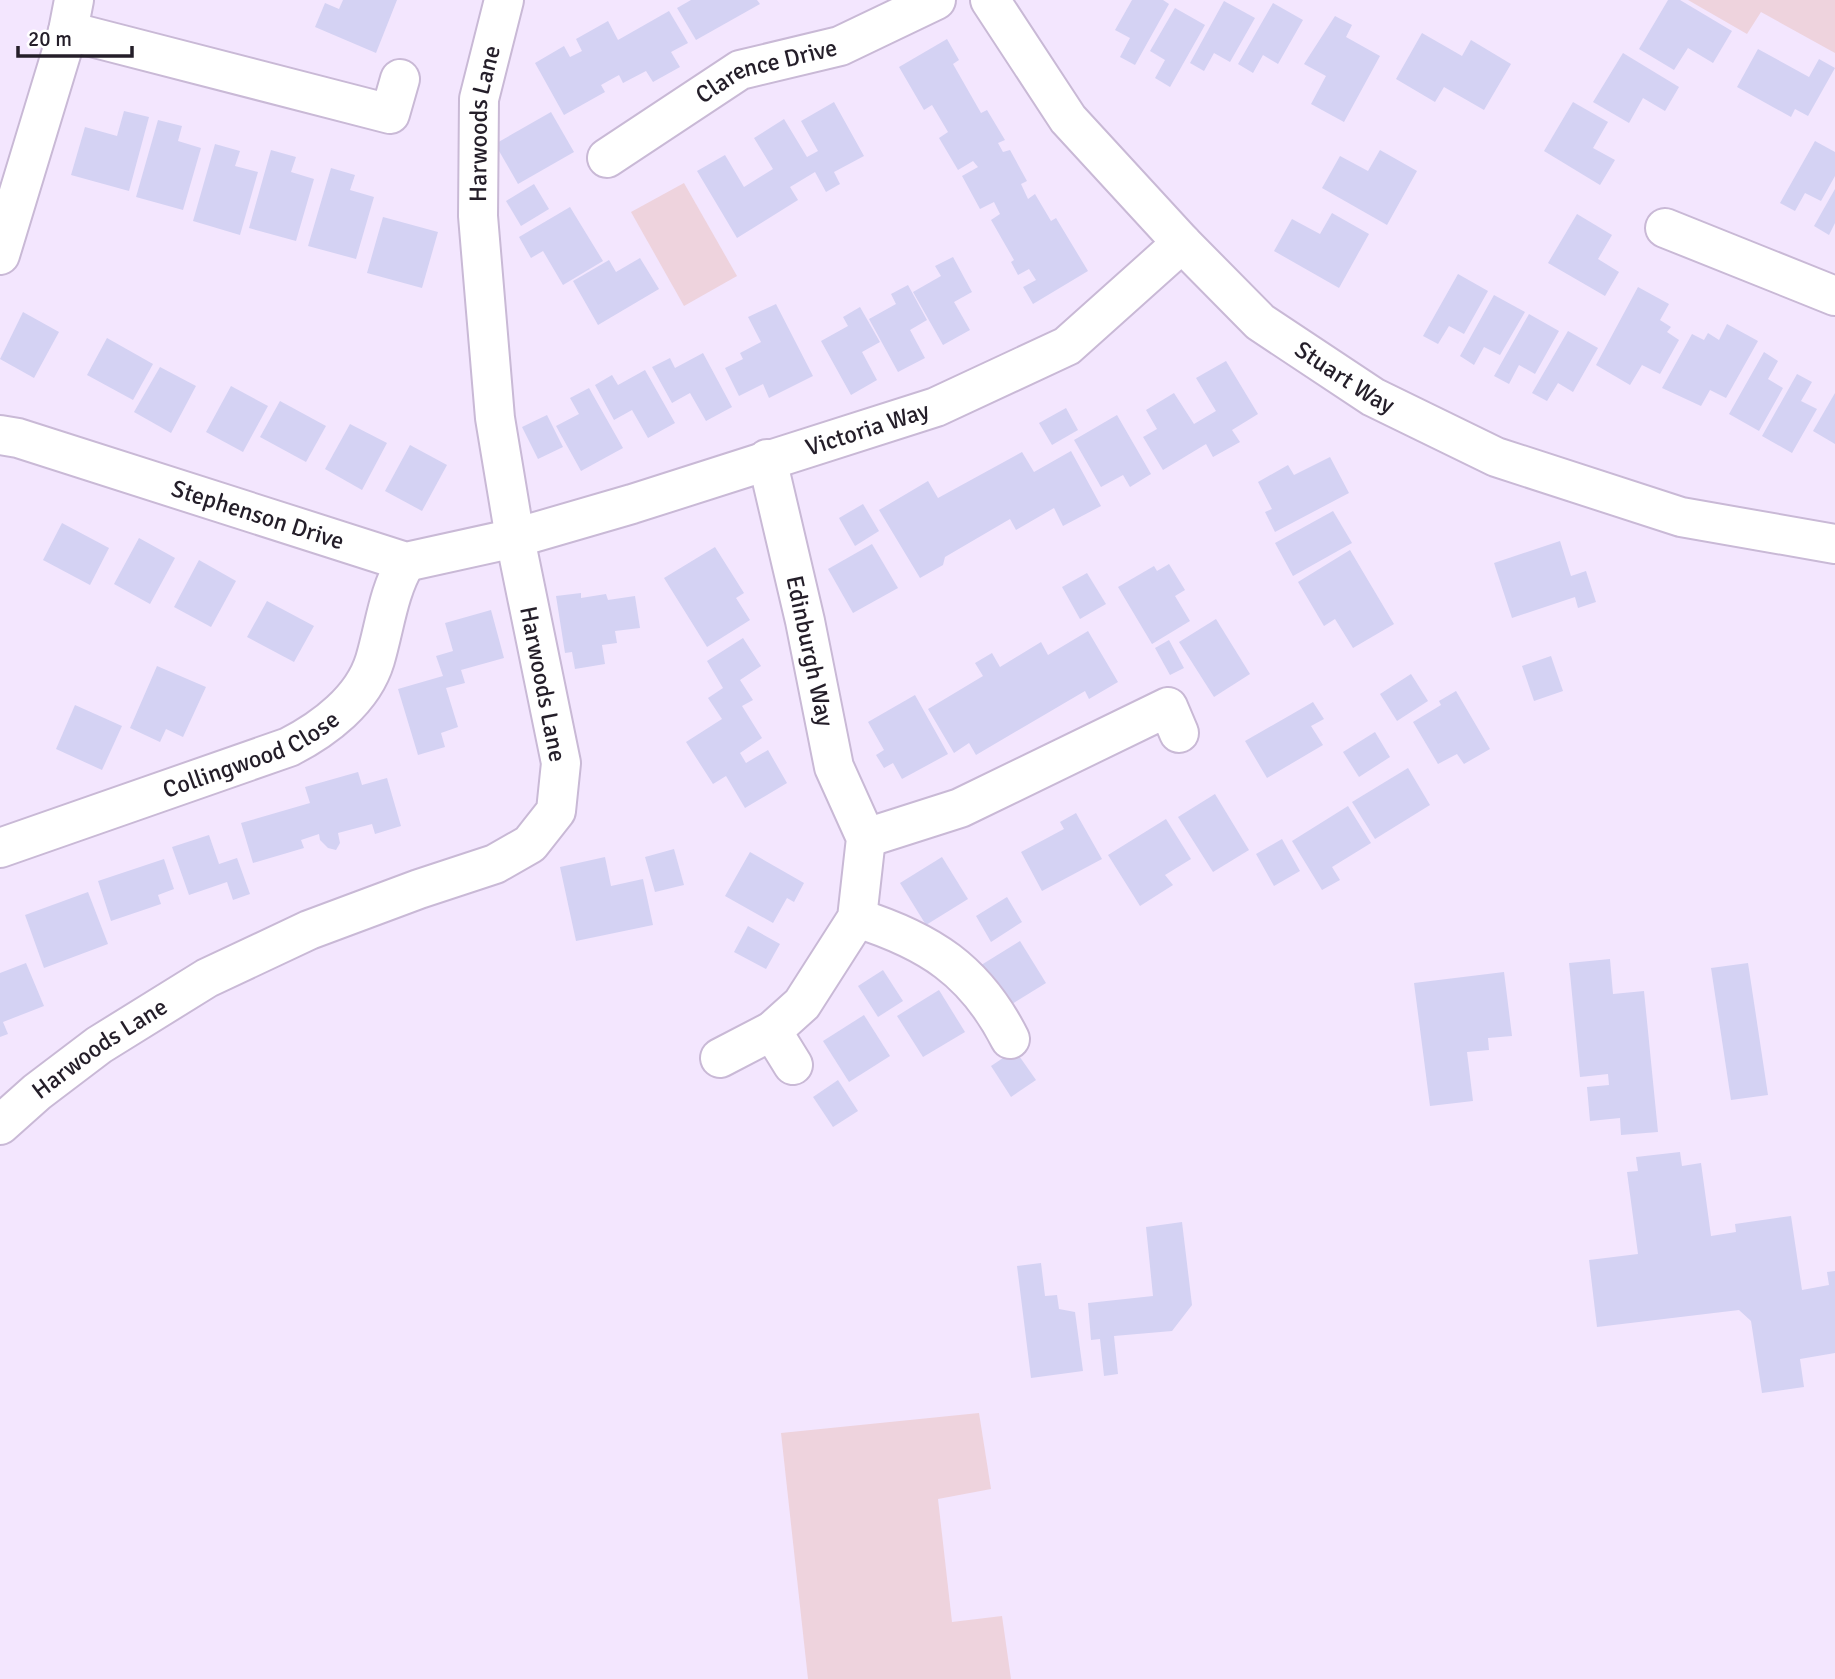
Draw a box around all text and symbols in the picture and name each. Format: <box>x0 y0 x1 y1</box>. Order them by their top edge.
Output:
scale bar <box>18 14 131 58</box>
text: 20 m <box>28 26 72 52</box>
street label: Clarence Drive <box>690 32 840 110</box>
street label: Harwoods Lane <box>463 42 507 202</box>
street label: Stuart Way <box>1289 334 1399 420</box>
street label: Victoria Way <box>802 395 933 463</box>
street label: Stephenson Drive <box>168 473 348 556</box>
street label: Edinburgh Way <box>779 573 841 729</box>
street label: Harwoods Lane <box>513 604 573 764</box>
street label: Collingwood Close <box>159 704 345 805</box>
street label: Harwoods Lane <box>26 991 173 1105</box>

